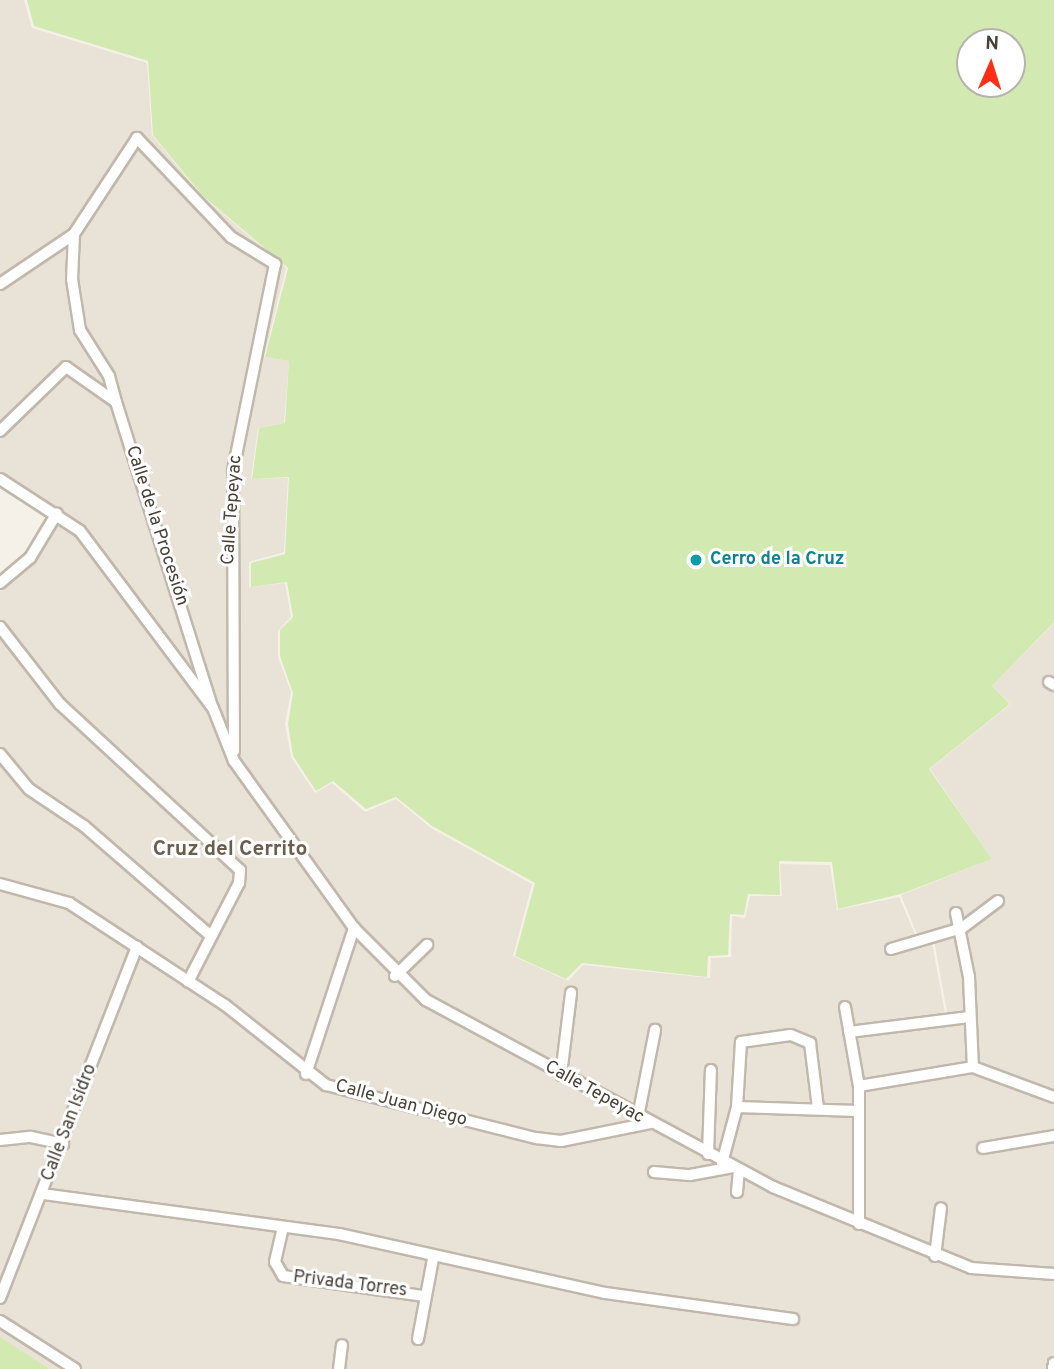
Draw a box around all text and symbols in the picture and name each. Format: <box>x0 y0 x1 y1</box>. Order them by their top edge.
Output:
north arrow <box>956 28 1026 98</box>
text: N <box>985 32 999 56</box>
street label: Calle de la Procesión <box>120 443 192 609</box>
street label: Calle Tepeyac <box>218 454 248 566</box>
place label: Cerro de la Cruz <box>710 549 845 571</box>
marker: Cerro de la Cruz <box>688 552 704 568</box>
district label: Cruz del Cerrito <box>153 837 307 863</box>
street label: Calle Tepeyac <box>540 1057 648 1129</box>
street label: Calle San Isidro <box>38 1061 102 1185</box>
street label: Calle Juan Diego <box>333 1076 469 1132</box>
street label: Privada Torres <box>291 1267 409 1303</box>

